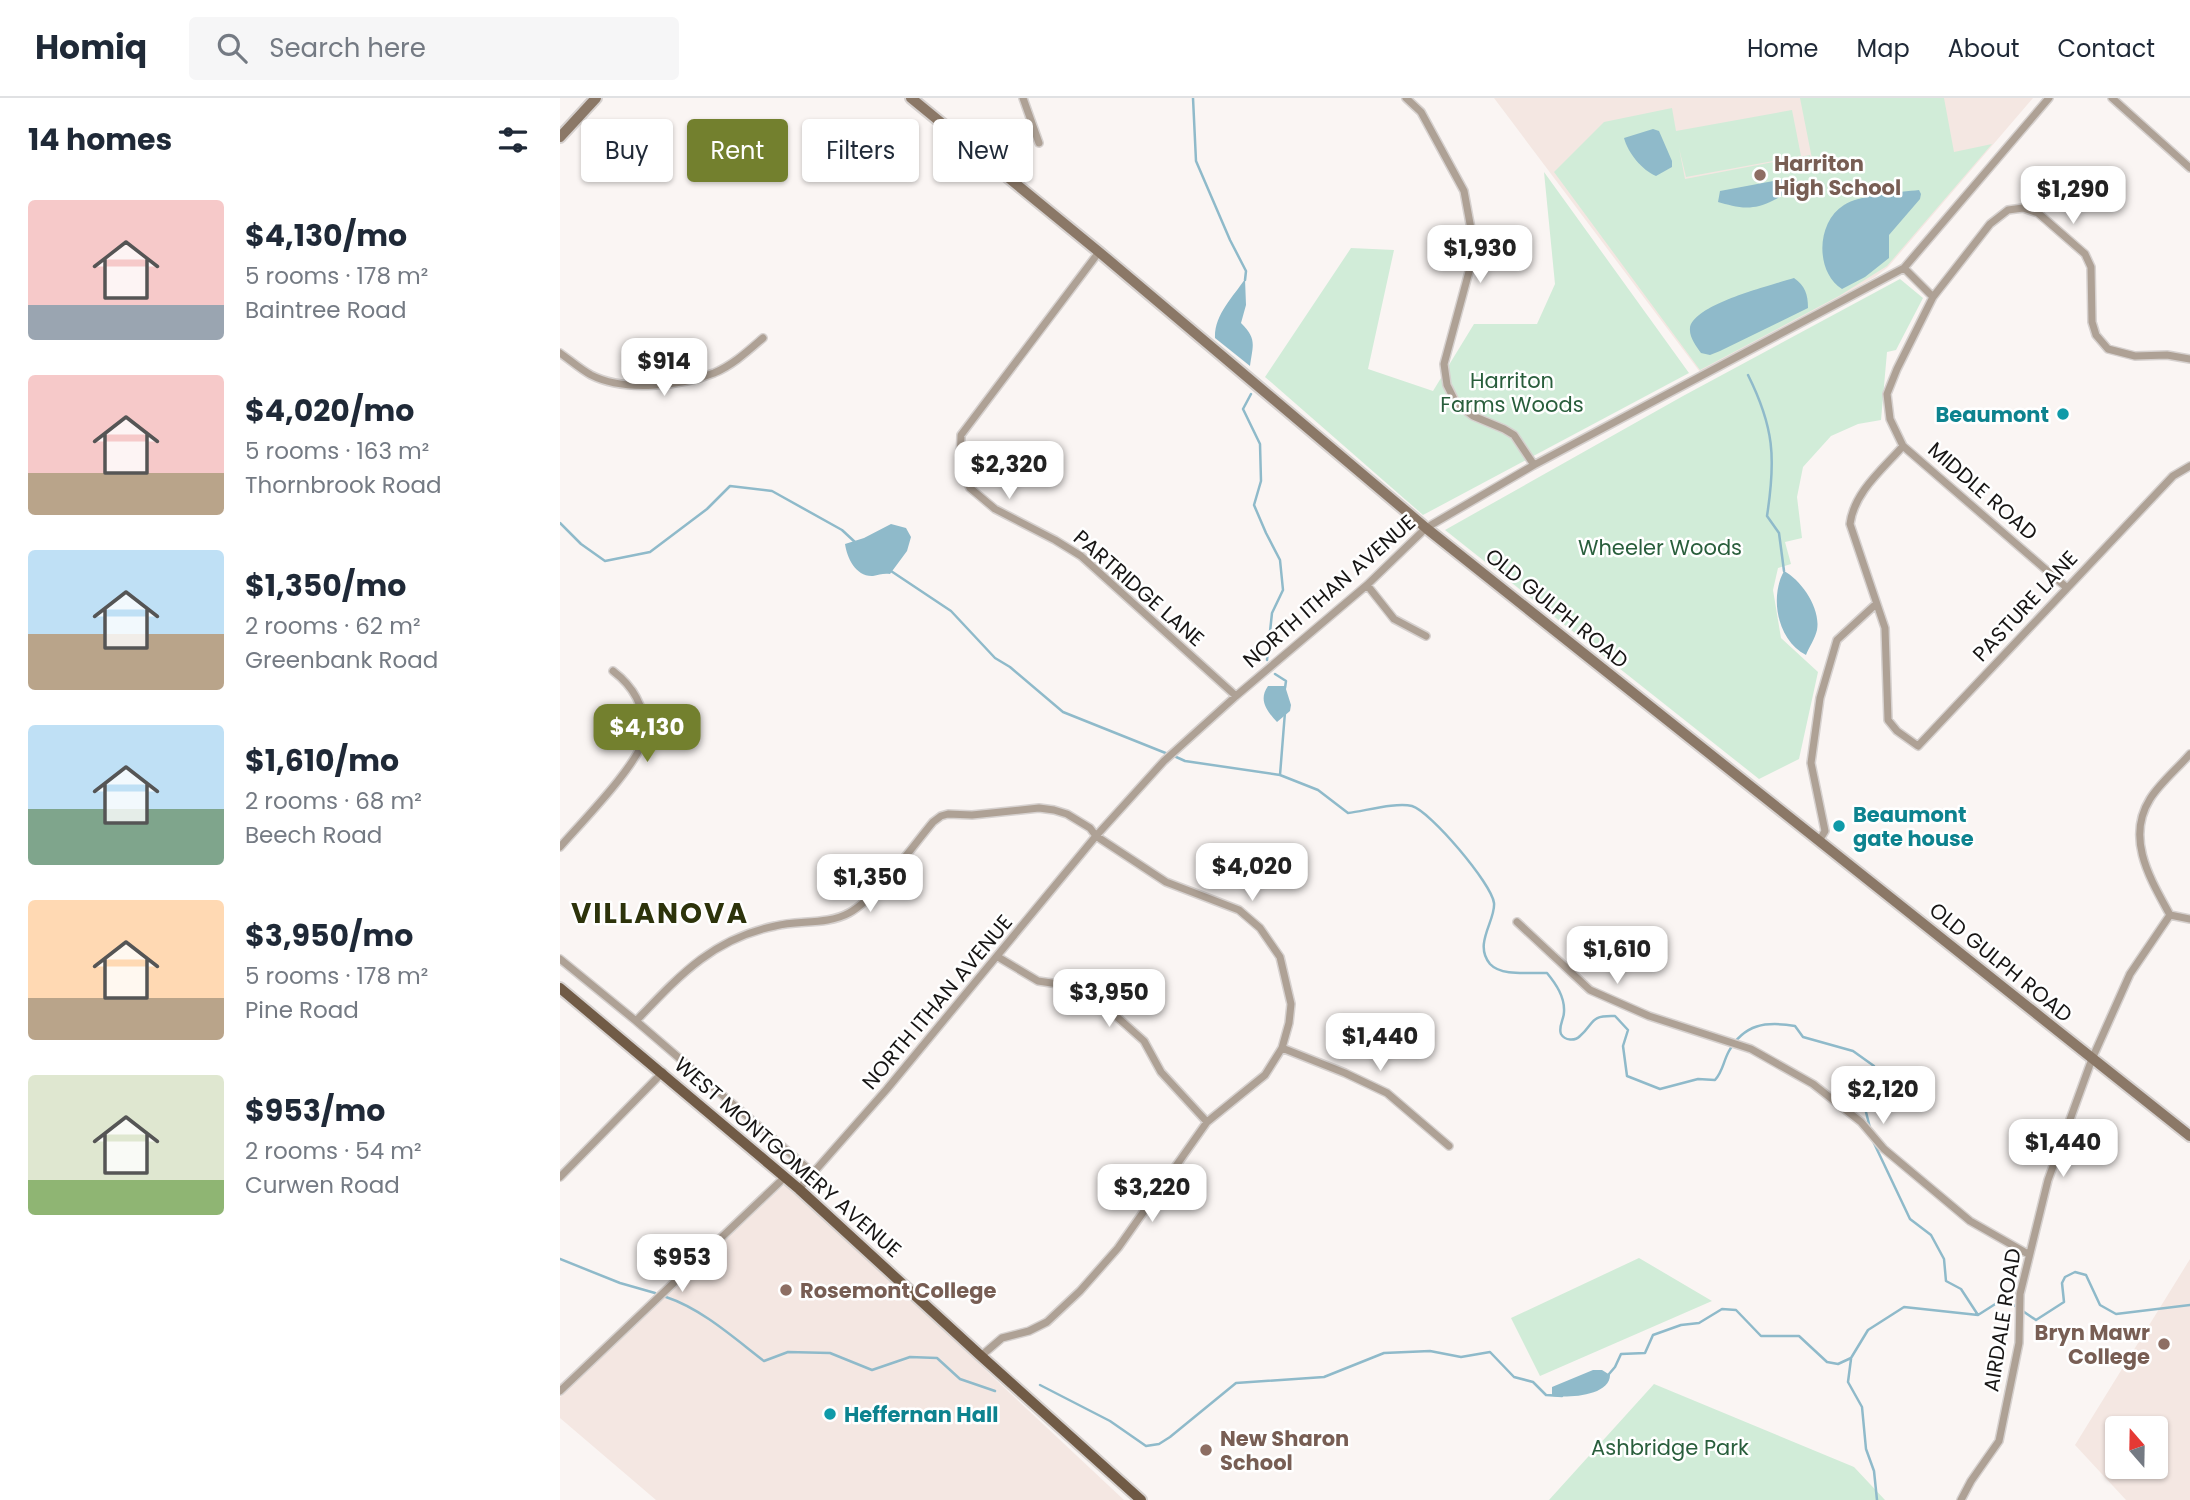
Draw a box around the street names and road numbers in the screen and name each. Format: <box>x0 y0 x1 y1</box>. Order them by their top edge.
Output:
street label: MIDDLE ROAD <box>1922 435 2044 547</box>
street label: NORTH ITHAN AVENUE <box>1236 508 1422 674</box>
street label: PARTRIDGE LANE <box>1067 523 1211 653</box>
street label: OLD GULPH ROAD <box>1479 541 1635 675</box>
street label: PASTURE LANE <box>1966 544 2084 668</box>
street label: OLD GULPH ROAD <box>1923 895 2079 1029</box>
street label: NORTH ITHAN AVENUE <box>855 908 1019 1096</box>
street label: WEST MONTGOMERY AVENUE <box>668 1050 908 1264</box>
street label: AIRDALE ROAD <box>1976 1246 2028 1394</box>

